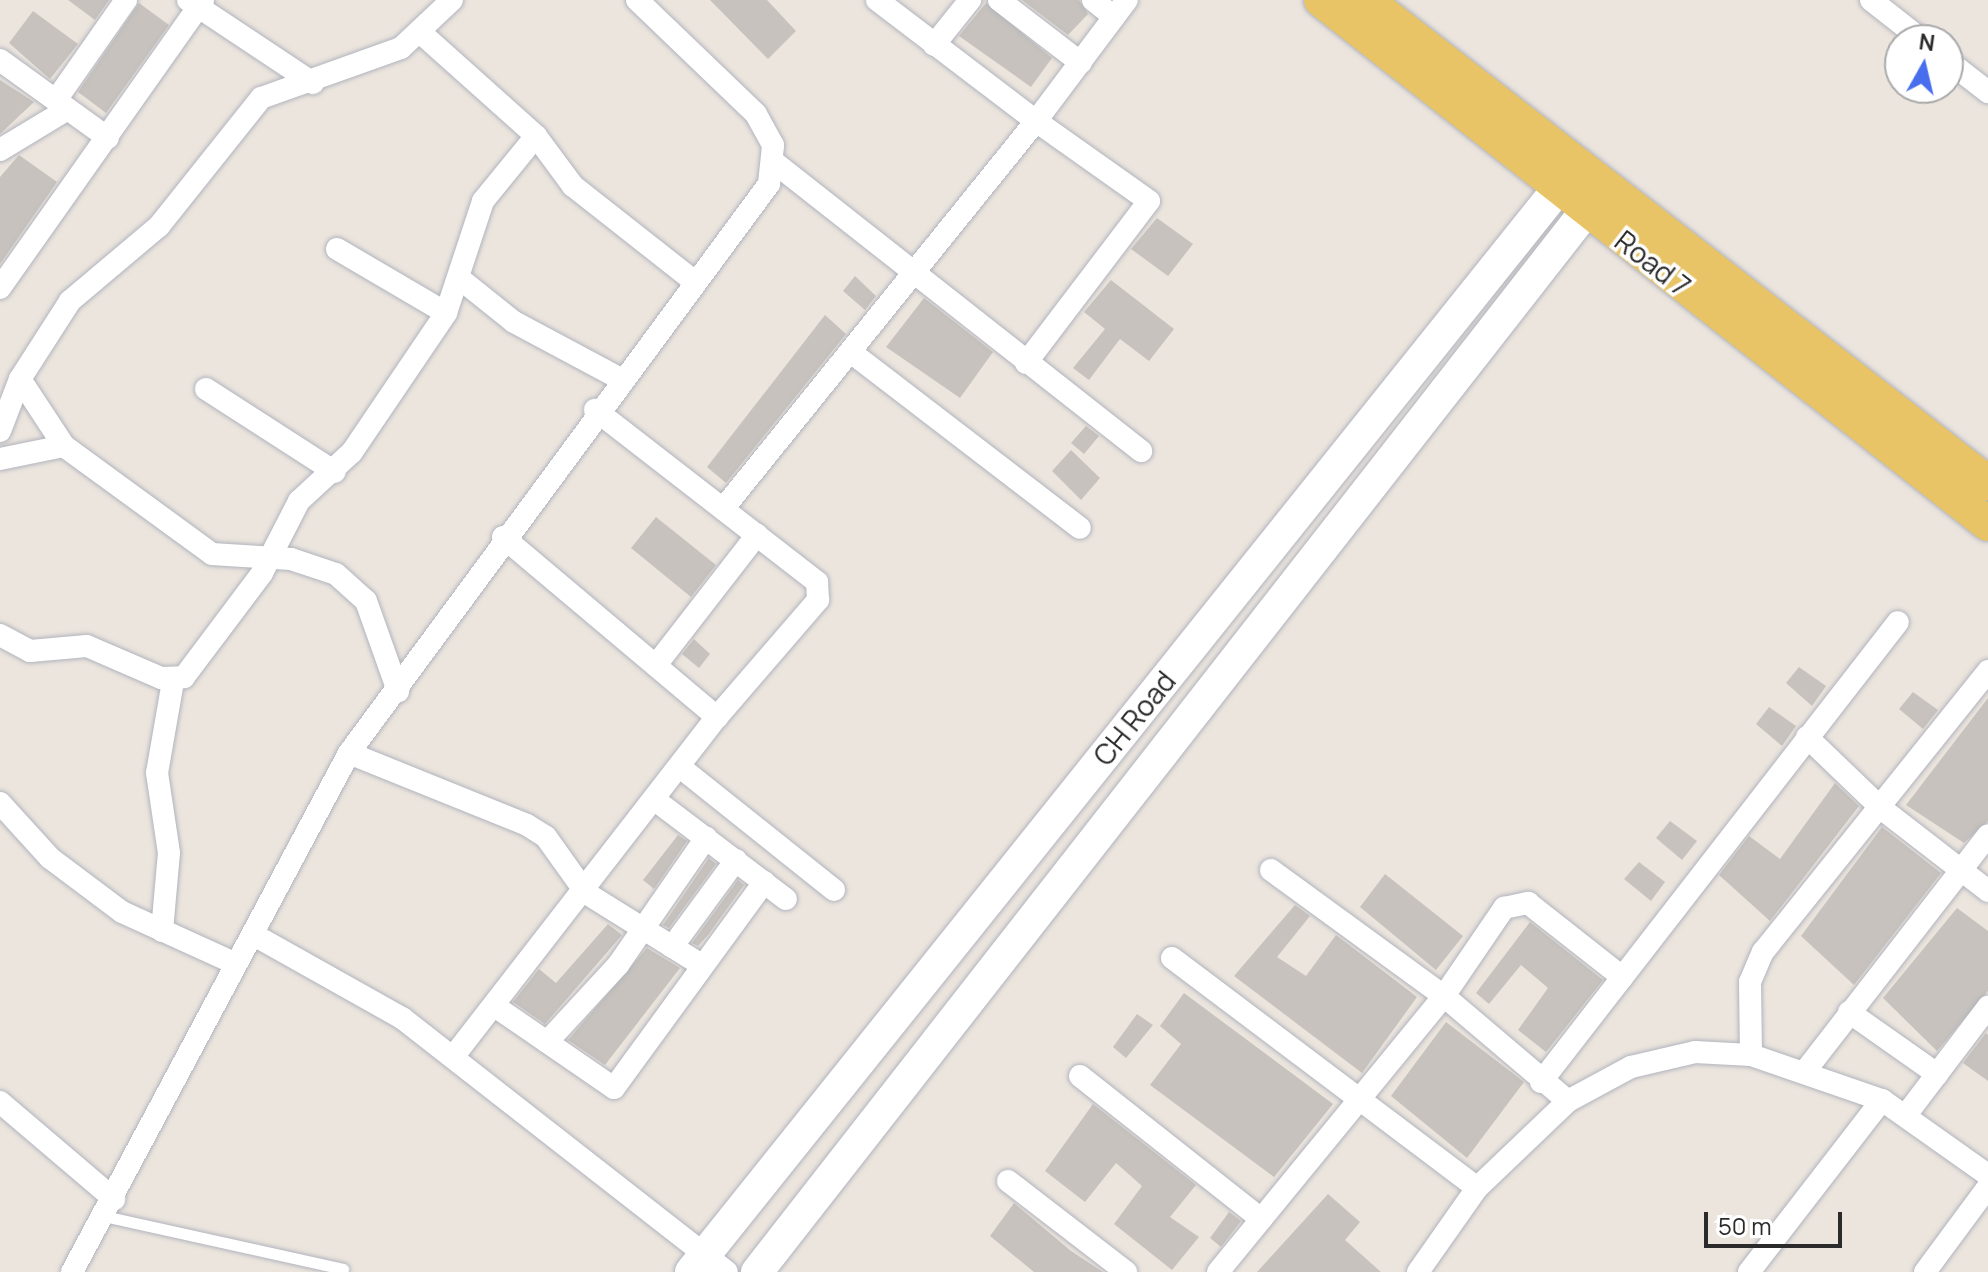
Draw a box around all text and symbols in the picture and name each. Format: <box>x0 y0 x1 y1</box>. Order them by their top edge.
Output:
north arrow <box>1884 24 1964 104</box>
text: N <box>1917 26 1937 58</box>
street label: Road 7 <box>1609 223 1697 303</box>
street label: CH Road <box>1086 664 1182 772</box>
scale bar <box>1708 1196 1846 1246</box>
text: 50 m <box>1718 1209 1772 1242</box>

